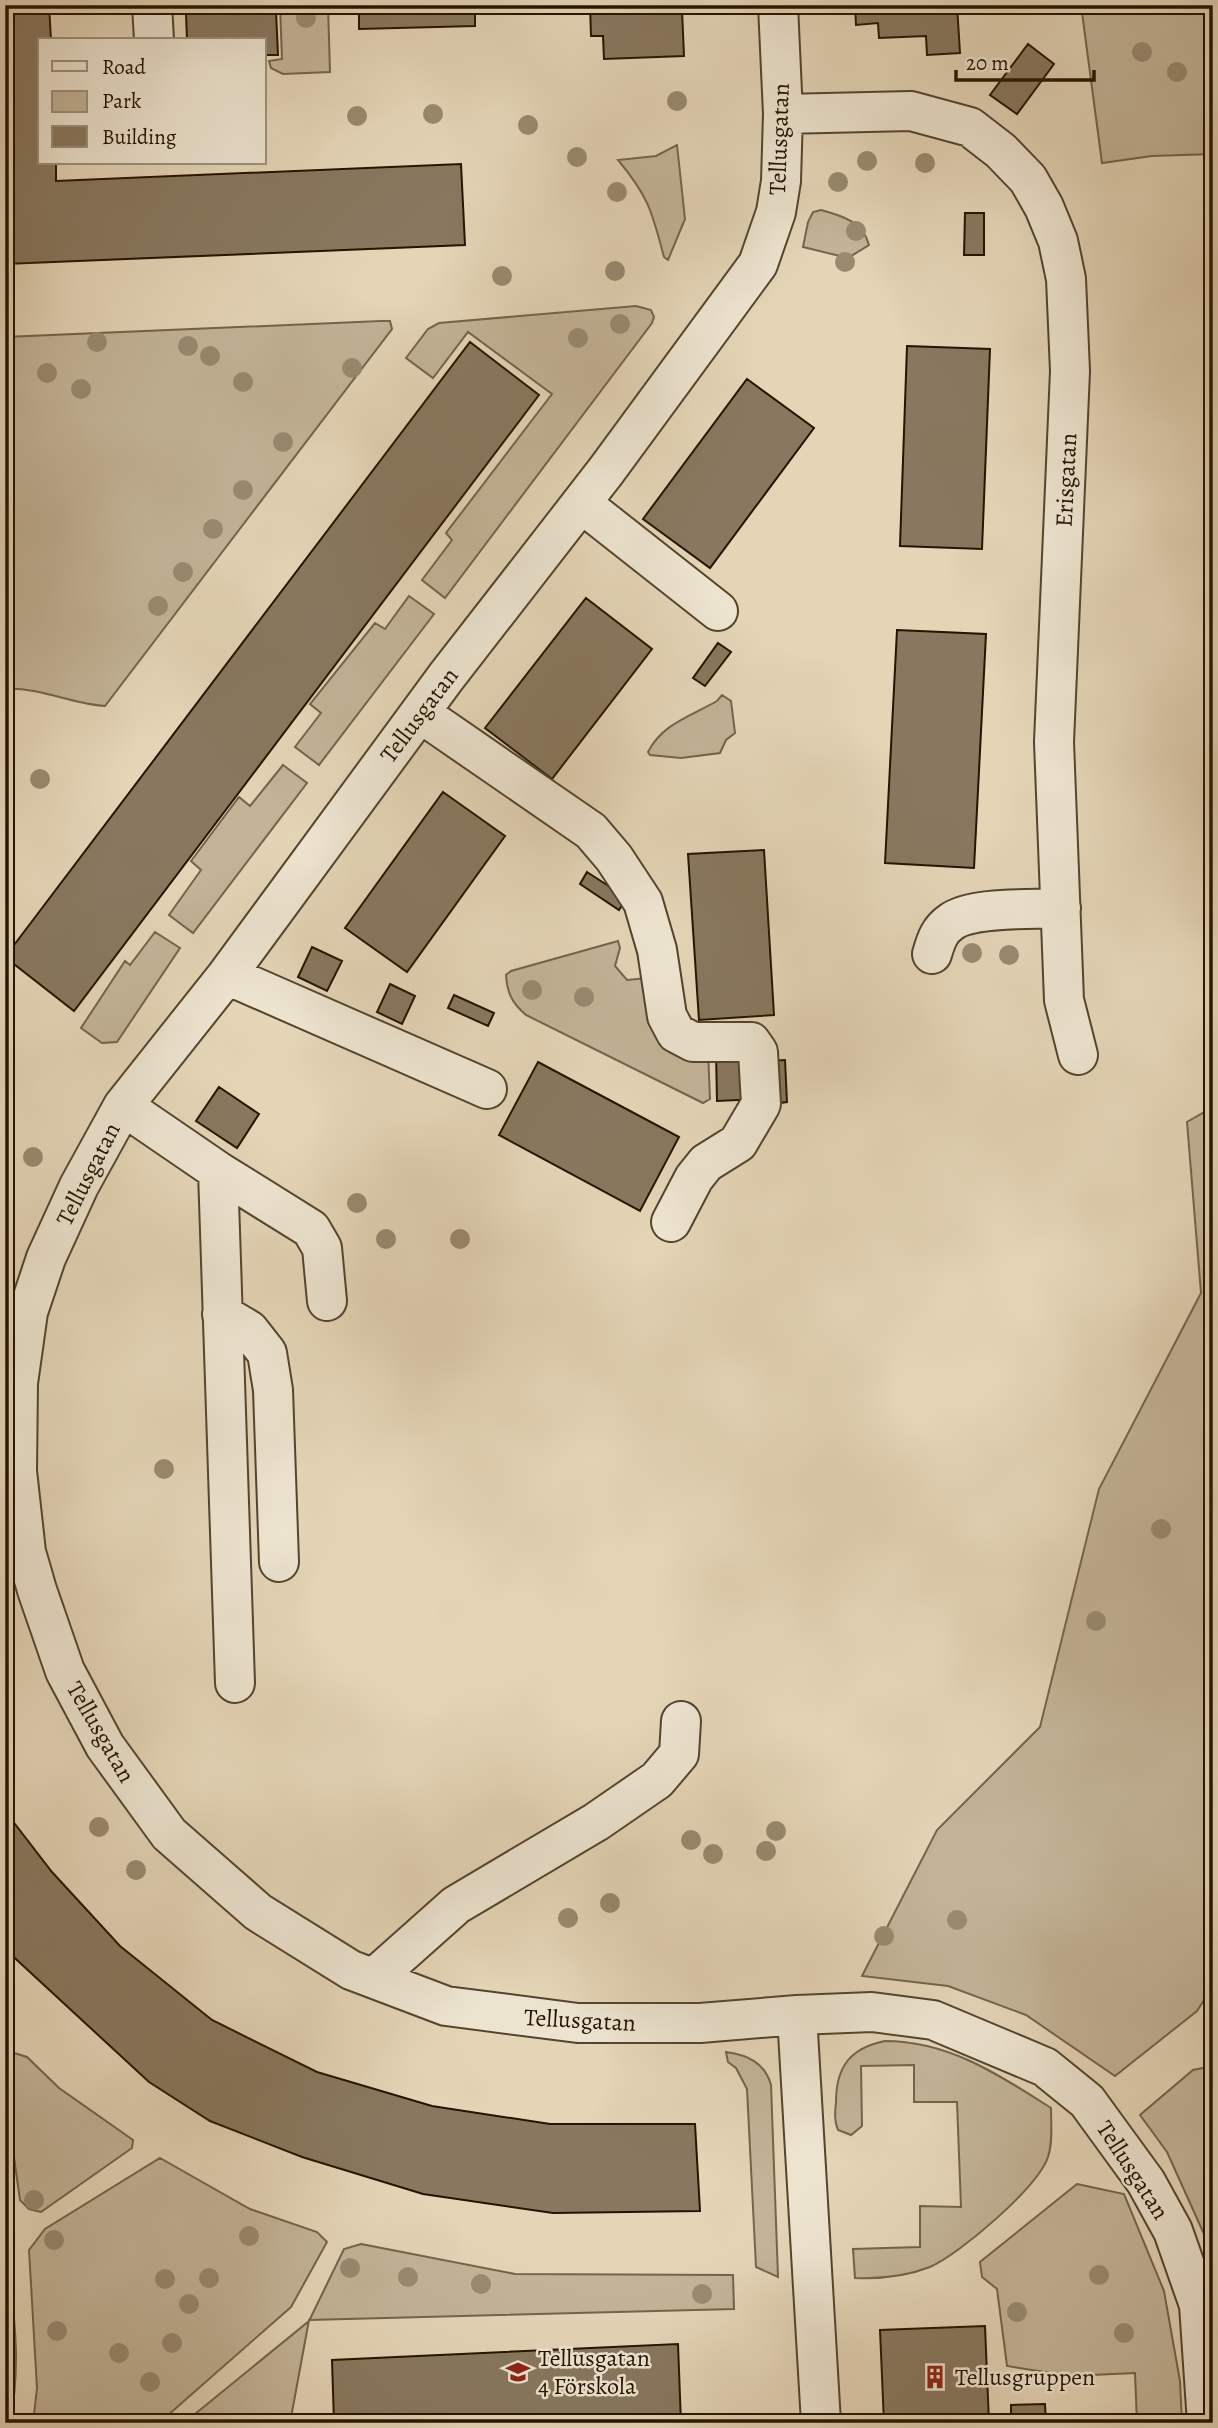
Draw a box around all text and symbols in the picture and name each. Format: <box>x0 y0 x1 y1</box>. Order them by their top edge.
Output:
legend <box>38 38 266 164</box>
scale bar <box>956 38 1094 82</box>
text: 20 m <box>966 49 1009 77</box>
text: Road <box>102 53 146 81</box>
street label: Tellusgatan <box>761 83 797 195</box>
text: Park <box>102 87 142 115</box>
text: Building <box>102 123 177 151</box>
street label: Erisgatan <box>1048 432 1084 528</box>
street label: Tellusgatan <box>373 661 465 769</box>
street label: Tellusgatan <box>48 1117 128 1231</box>
street label: Tellusgatan <box>59 1676 143 1788</box>
street label: Tellusgatan <box>523 2001 637 2039</box>
street label: Tellusgatan <box>1089 2114 1177 2226</box>
place label: Tellusgatan 4 Förskola <box>538 2342 650 2402</box>
school or university icon: Tellusgatan 4 Förskola <box>504 2358 532 2386</box>
place label: Tellusgruppen <box>955 2361 1095 2393</box>
building icon: Tellusgruppen <box>921 2363 949 2391</box>

